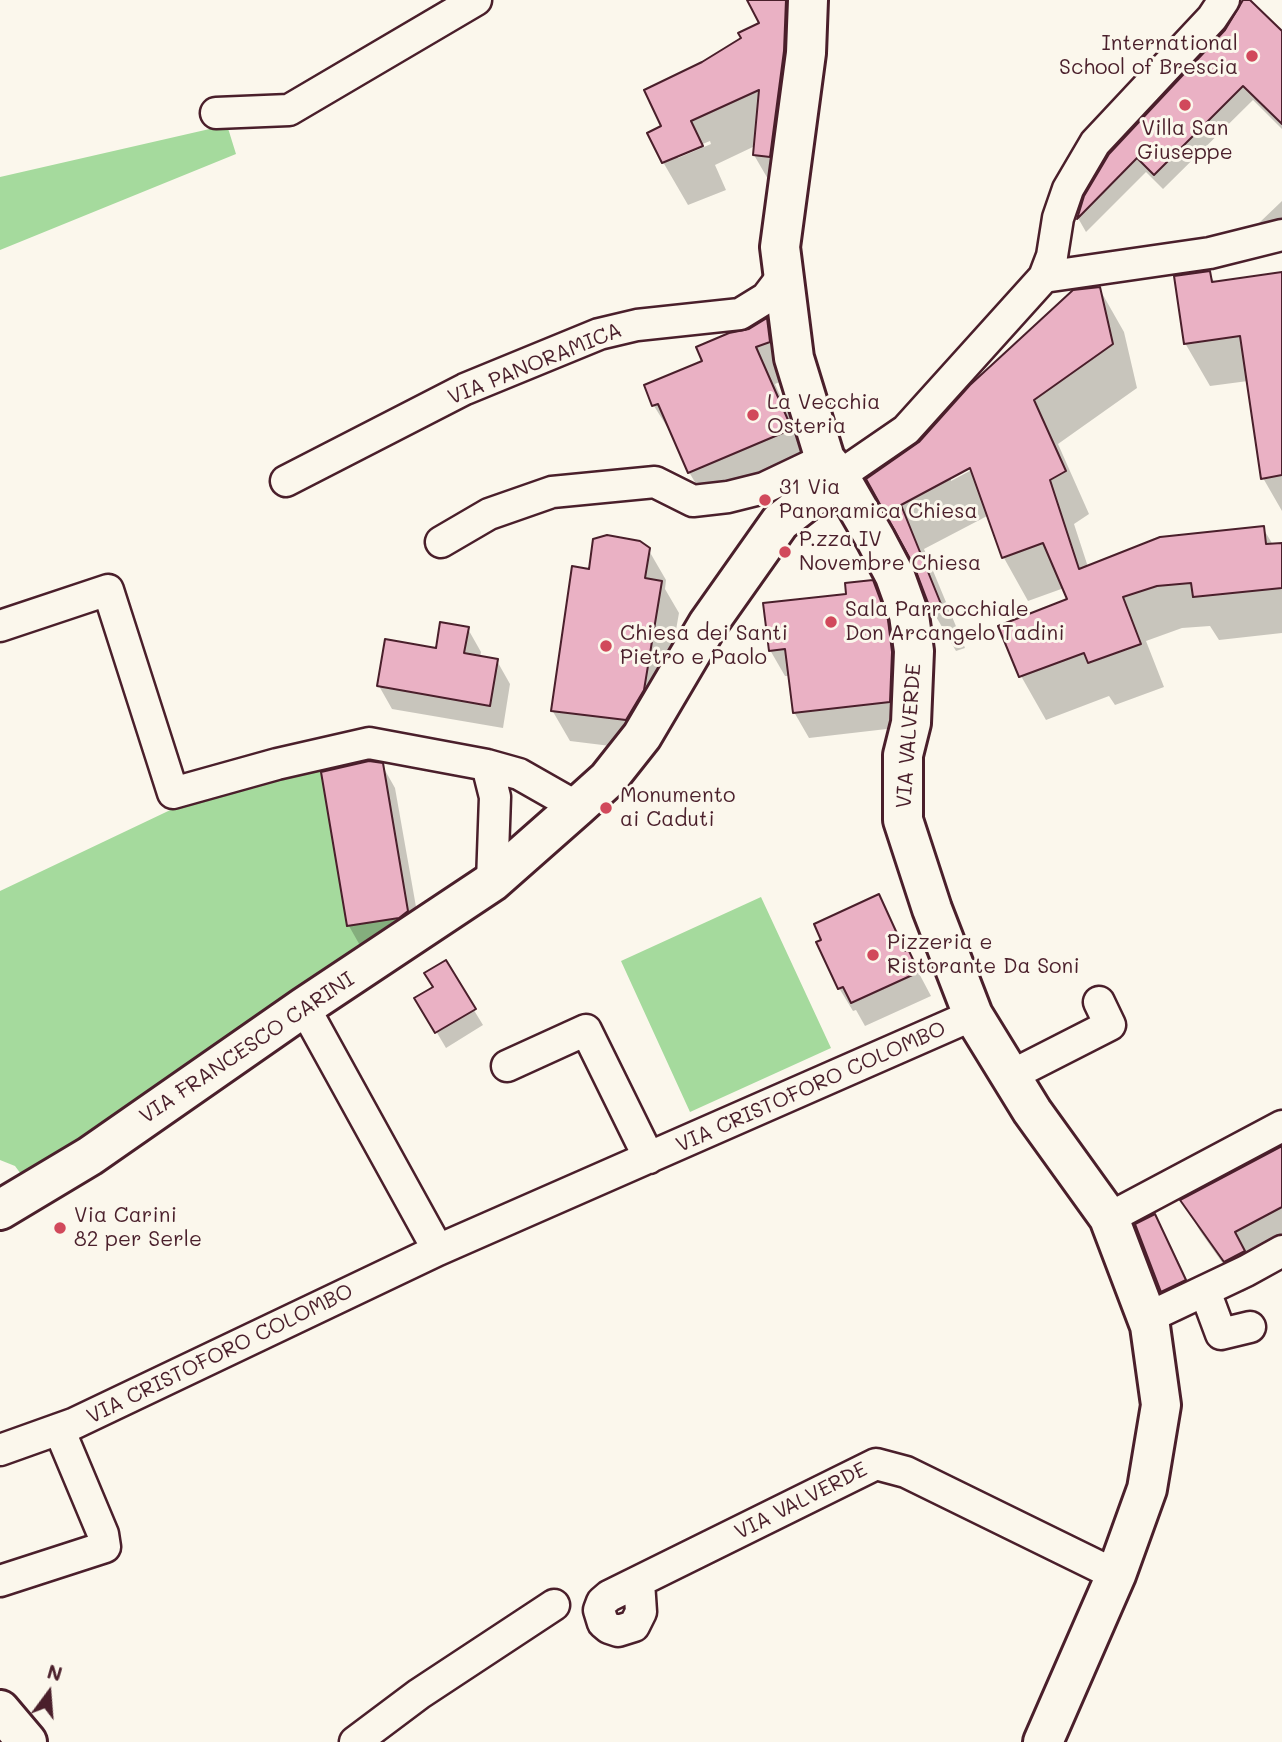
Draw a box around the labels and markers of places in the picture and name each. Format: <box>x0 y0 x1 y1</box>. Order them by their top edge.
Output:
place label: International School of Brescia <box>1059 31 1238 81</box>
marker: International School of Brescia <box>1244 48 1260 64</box>
marker: Villa San Giuseppe <box>1177 97 1193 113</box>
place label: Villa San Giuseppe <box>1137 116 1233 166</box>
place label: La Vecchia Osteria <box>767 390 880 440</box>
marker: La Vecchia Osteria <box>745 407 761 423</box>
place label: 31 Via Panoramica Chiesa <box>779 475 977 525</box>
marker: 31 Via Panoramica Chiesa <box>757 492 773 508</box>
place label: P.zza IV Novembre Chiesa <box>799 527 981 577</box>
marker: P.zza IV Novembre Chiesa <box>777 544 793 560</box>
place label: Sala Parrocchiale Don Arcangelo Tadini <box>845 597 1065 647</box>
marker: Sala Parrocchiale Don Arcangelo Tadini <box>823 614 839 630</box>
place label: Chiesa dei Santi Pietro e Paolo <box>620 621 788 671</box>
marker: Chiesa dei Santi Pietro e Paolo <box>598 638 614 654</box>
place label: Monumento ai Caduti <box>620 783 735 833</box>
marker: Monumento ai Caduti <box>598 800 614 816</box>
place label: Pizzeria e Ristorante Da Soni <box>887 930 1080 980</box>
marker: Pizzeria e Ristorante Da Soni <box>865 947 881 963</box>
place label: Via Carini 82 per Serle <box>74 1203 202 1253</box>
marker: Via Carini 82 per Serle <box>52 1220 68 1236</box>

